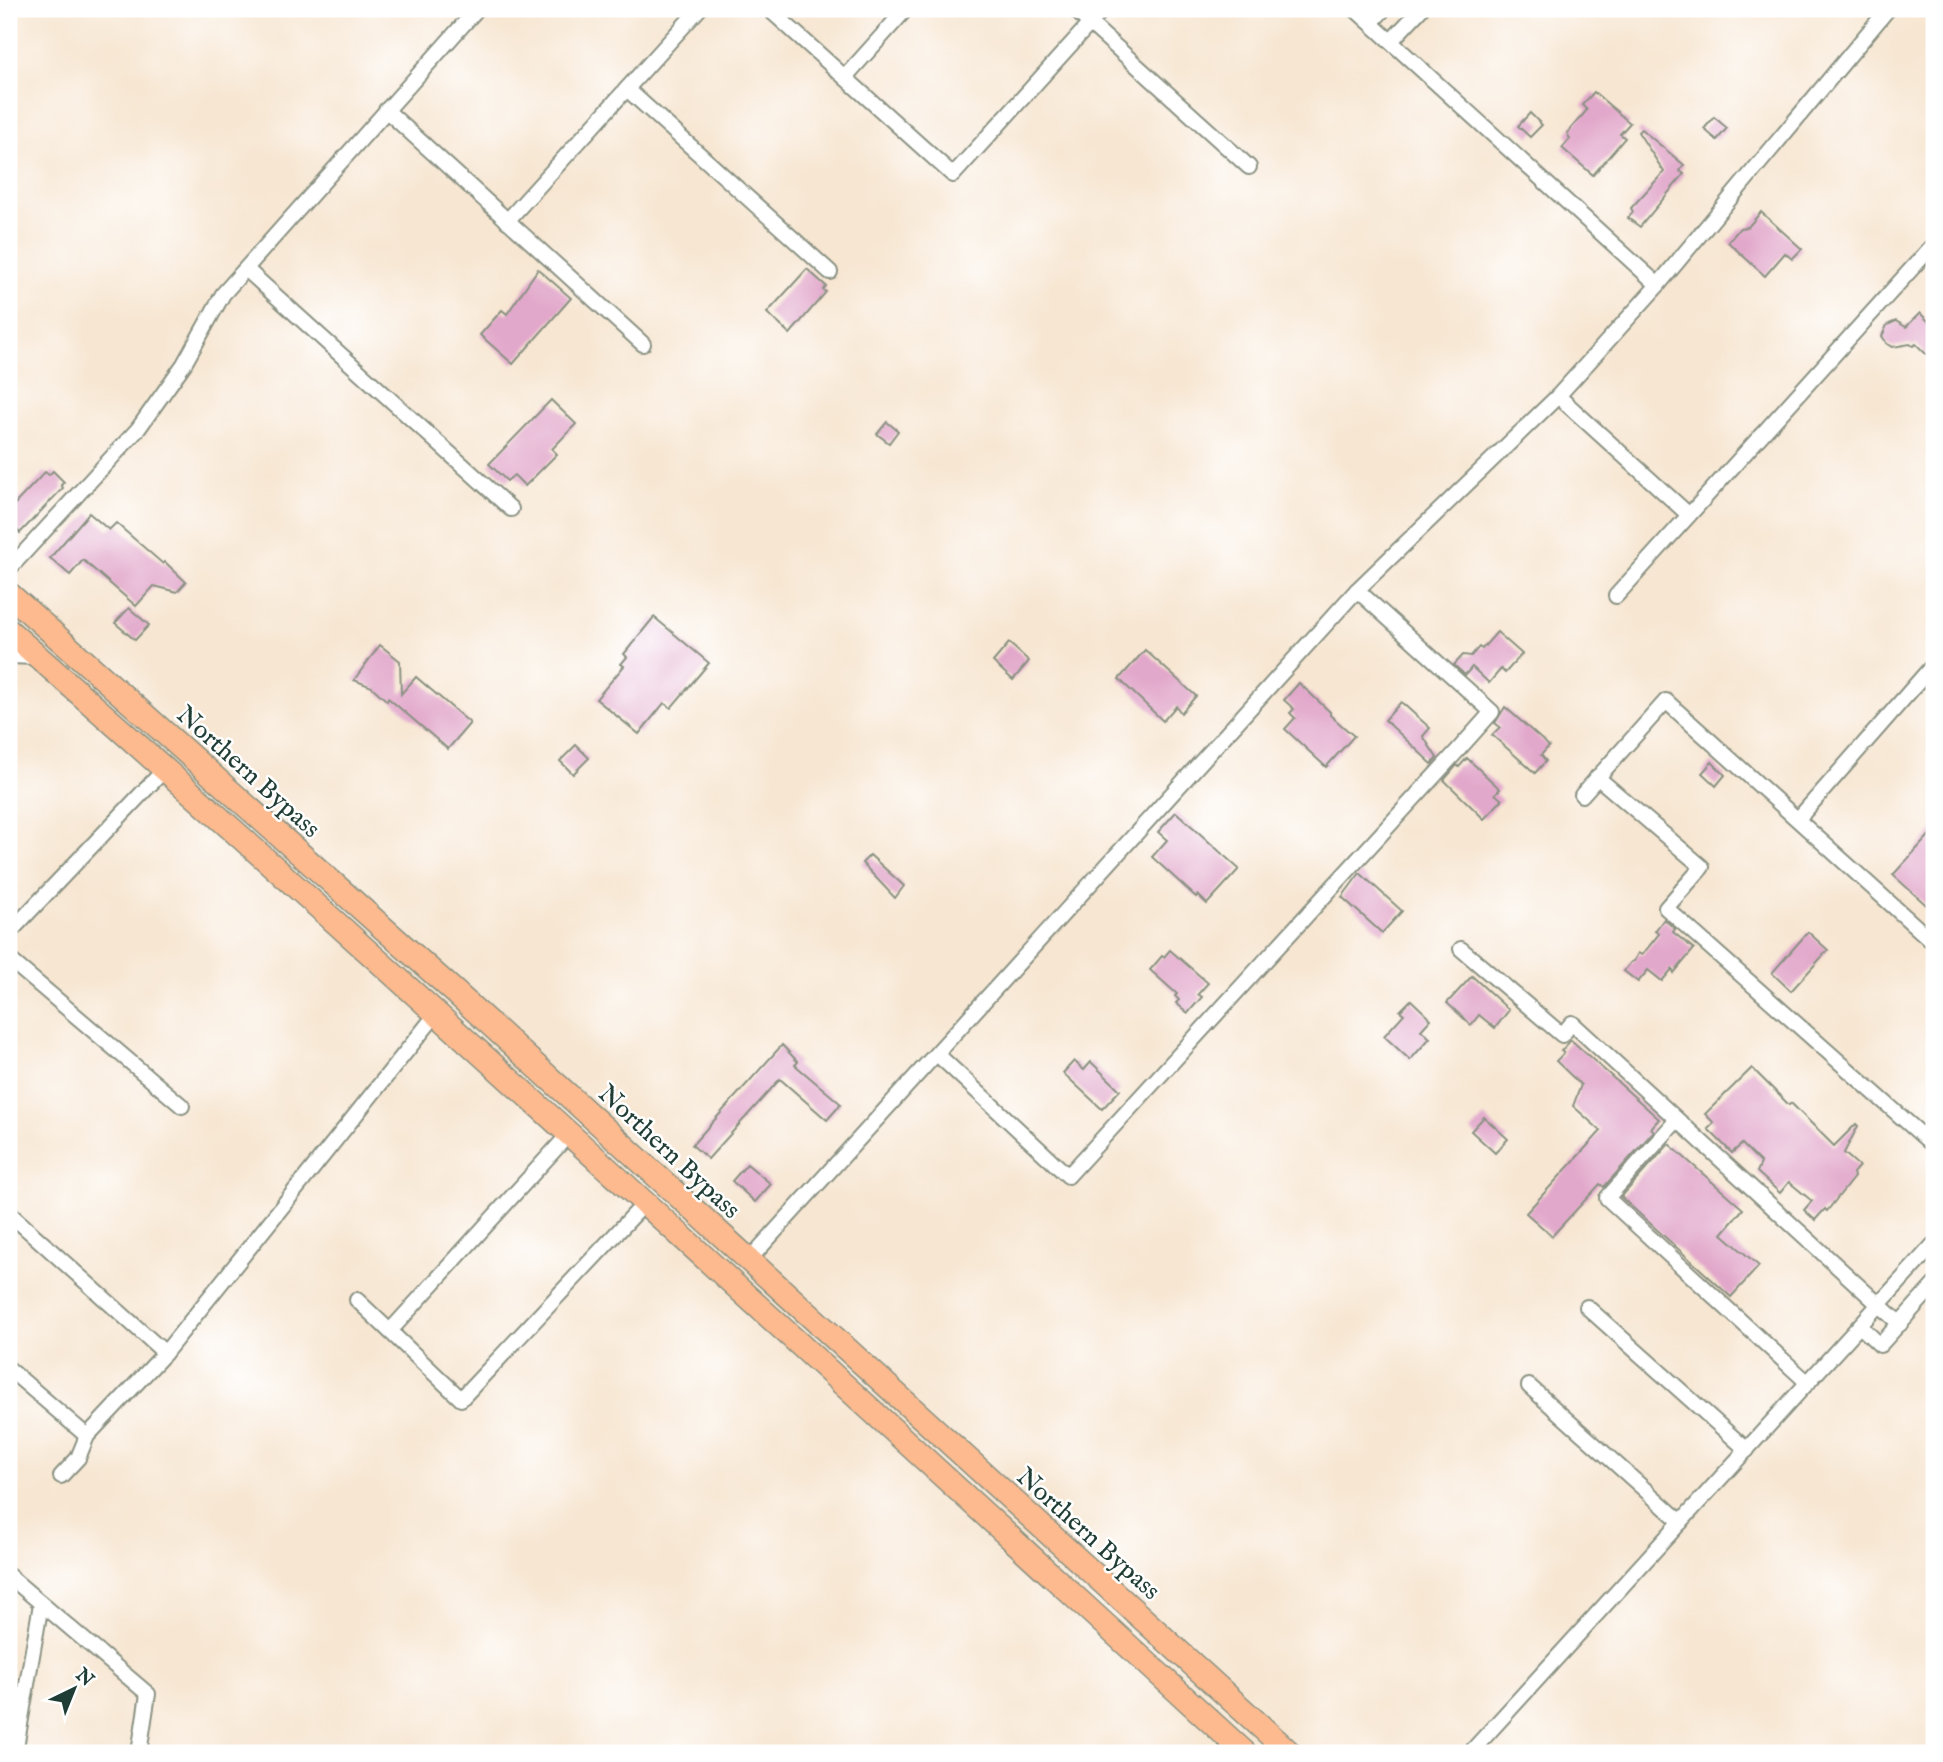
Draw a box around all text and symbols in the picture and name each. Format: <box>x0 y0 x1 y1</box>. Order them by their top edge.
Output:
street label: Northern Bypass <box>169 699 327 845</box>
street label: Northern Bypass <box>591 1078 747 1226</box>
street label: Northern Bypass <box>1009 1461 1167 1607</box>
north arrow <box>38 1654 108 1724</box>
text: N <box>69 1663 99 1693</box>

